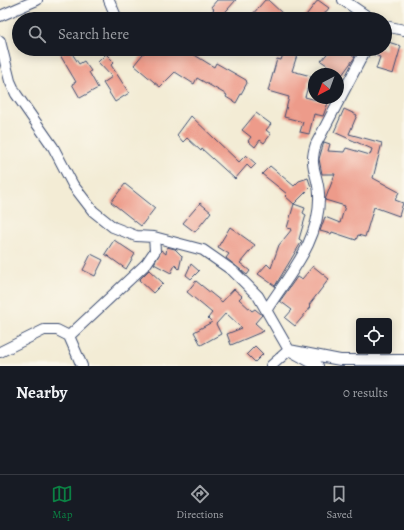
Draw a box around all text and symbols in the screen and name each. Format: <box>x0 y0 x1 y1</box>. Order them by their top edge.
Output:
search box <box>12 12 392 56</box>
icon: search <box>26 23 48 45</box>
text: Search here <box>58 24 129 44</box>
north arrow <box>308 68 344 104</box>
map controls <box>356 318 392 354</box>
button: locate <box>356 318 392 354</box>
text: Nearby <box>16 381 67 404</box>
text: 0 results <box>343 384 388 401</box>
tab: Map <box>51 483 73 522</box>
tab: Directions <box>176 483 224 522</box>
tab: Saved <box>326 483 353 522</box>

